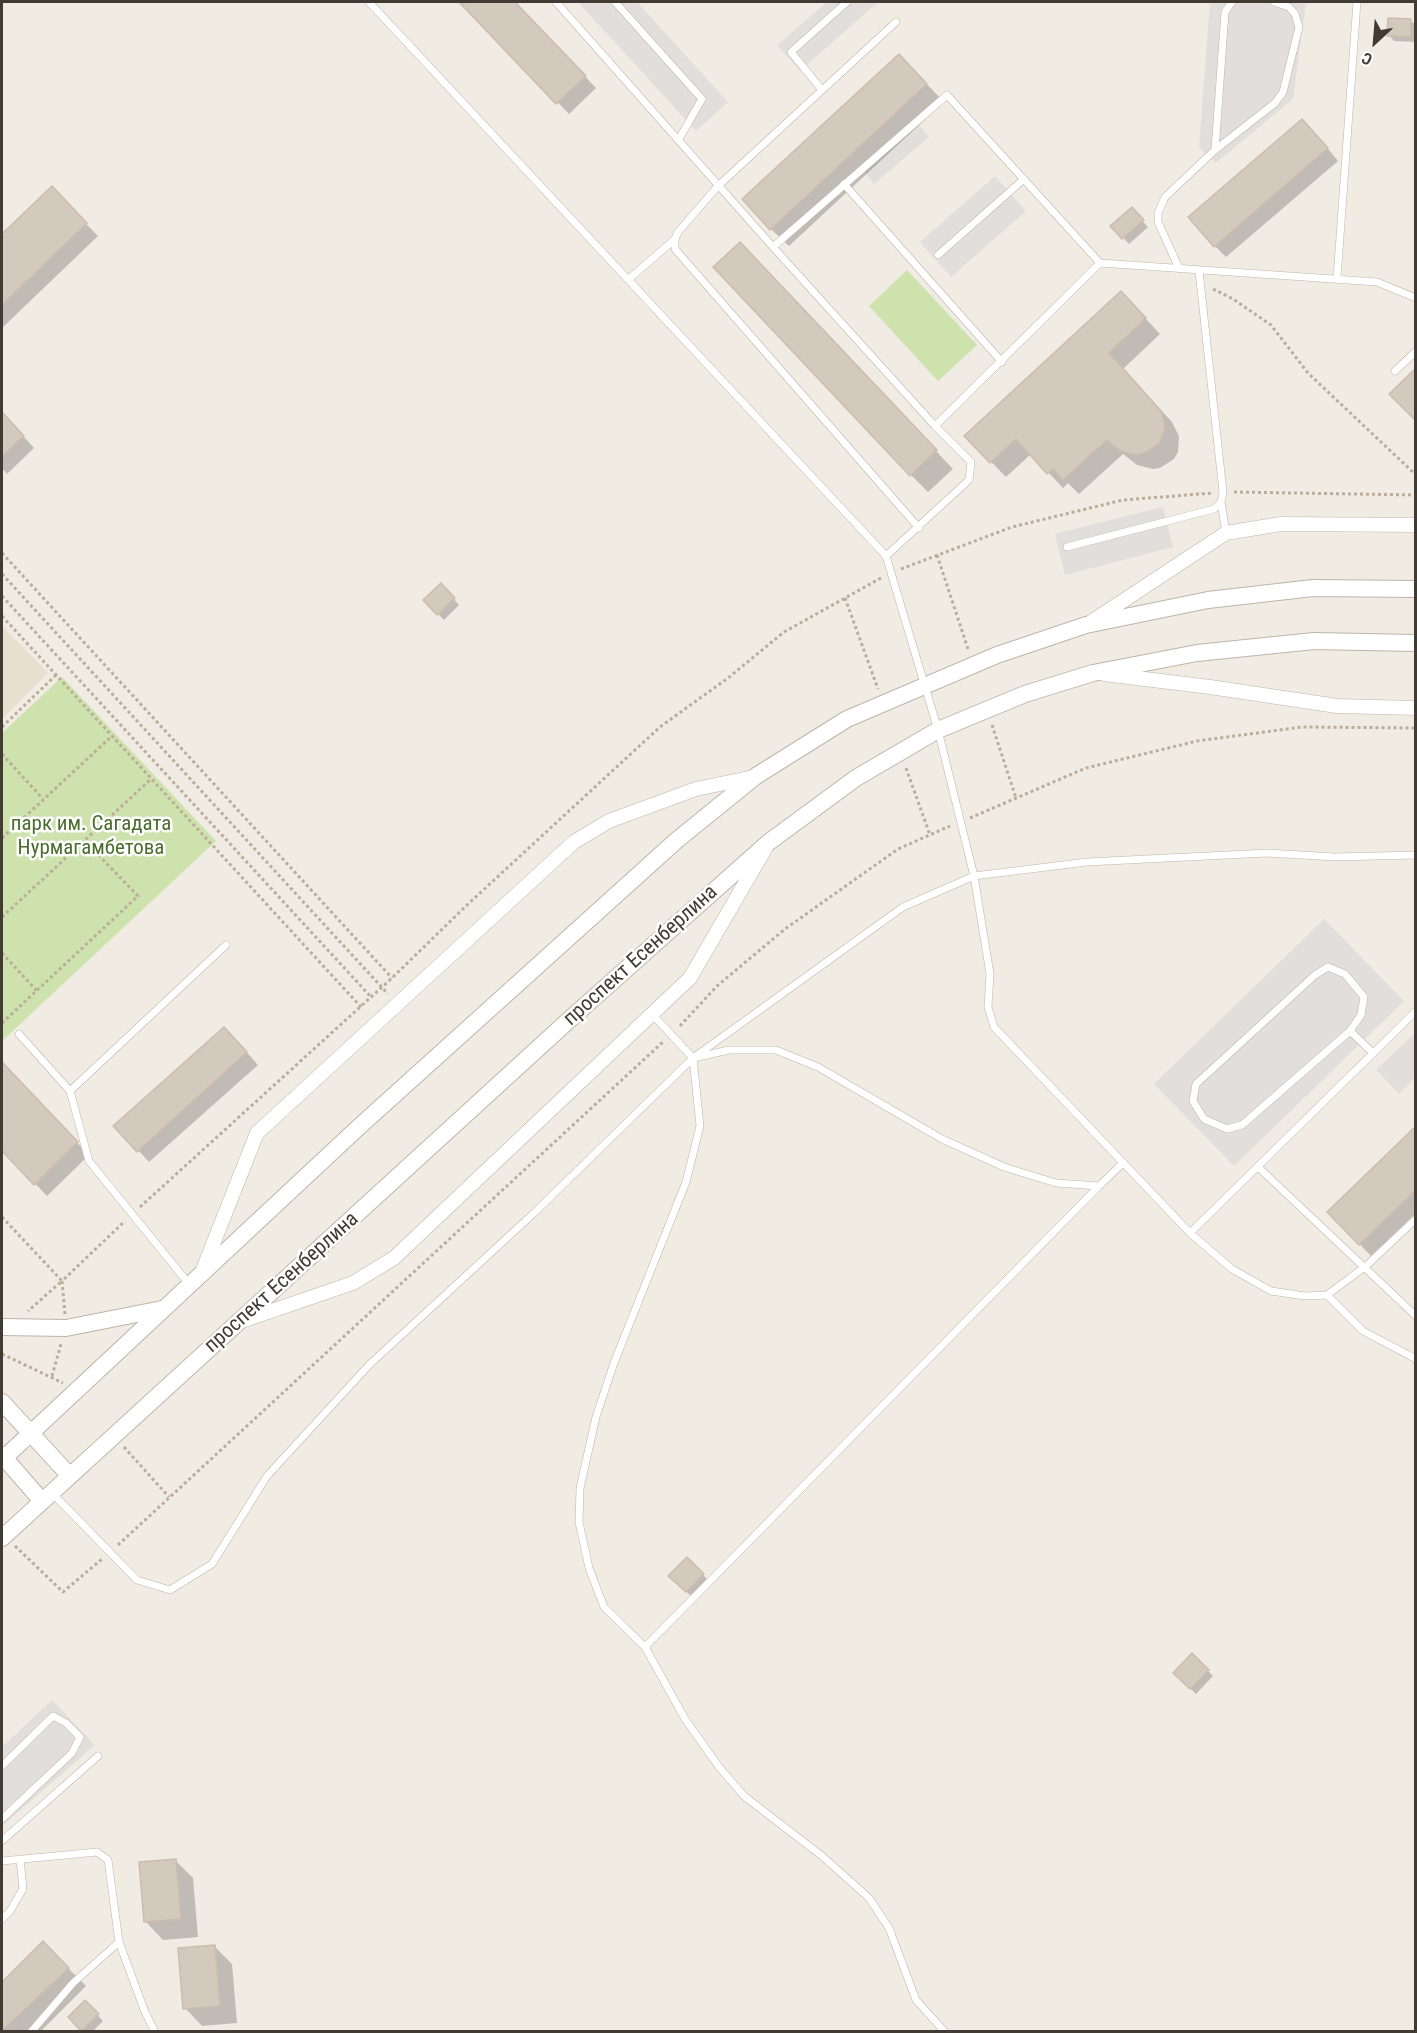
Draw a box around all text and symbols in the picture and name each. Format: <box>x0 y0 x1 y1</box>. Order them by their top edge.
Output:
north arrow <box>1345 12 1405 72</box>
text: С <box>1359 48 1375 69</box>
park label: парк им. Сагадата Нурмагамбетова <box>11 812 171 862</box>
street label: проспект Есенберлина <box>559 880 723 1032</box>
street label: проспект Есенберлина <box>200 1207 364 1359</box>

